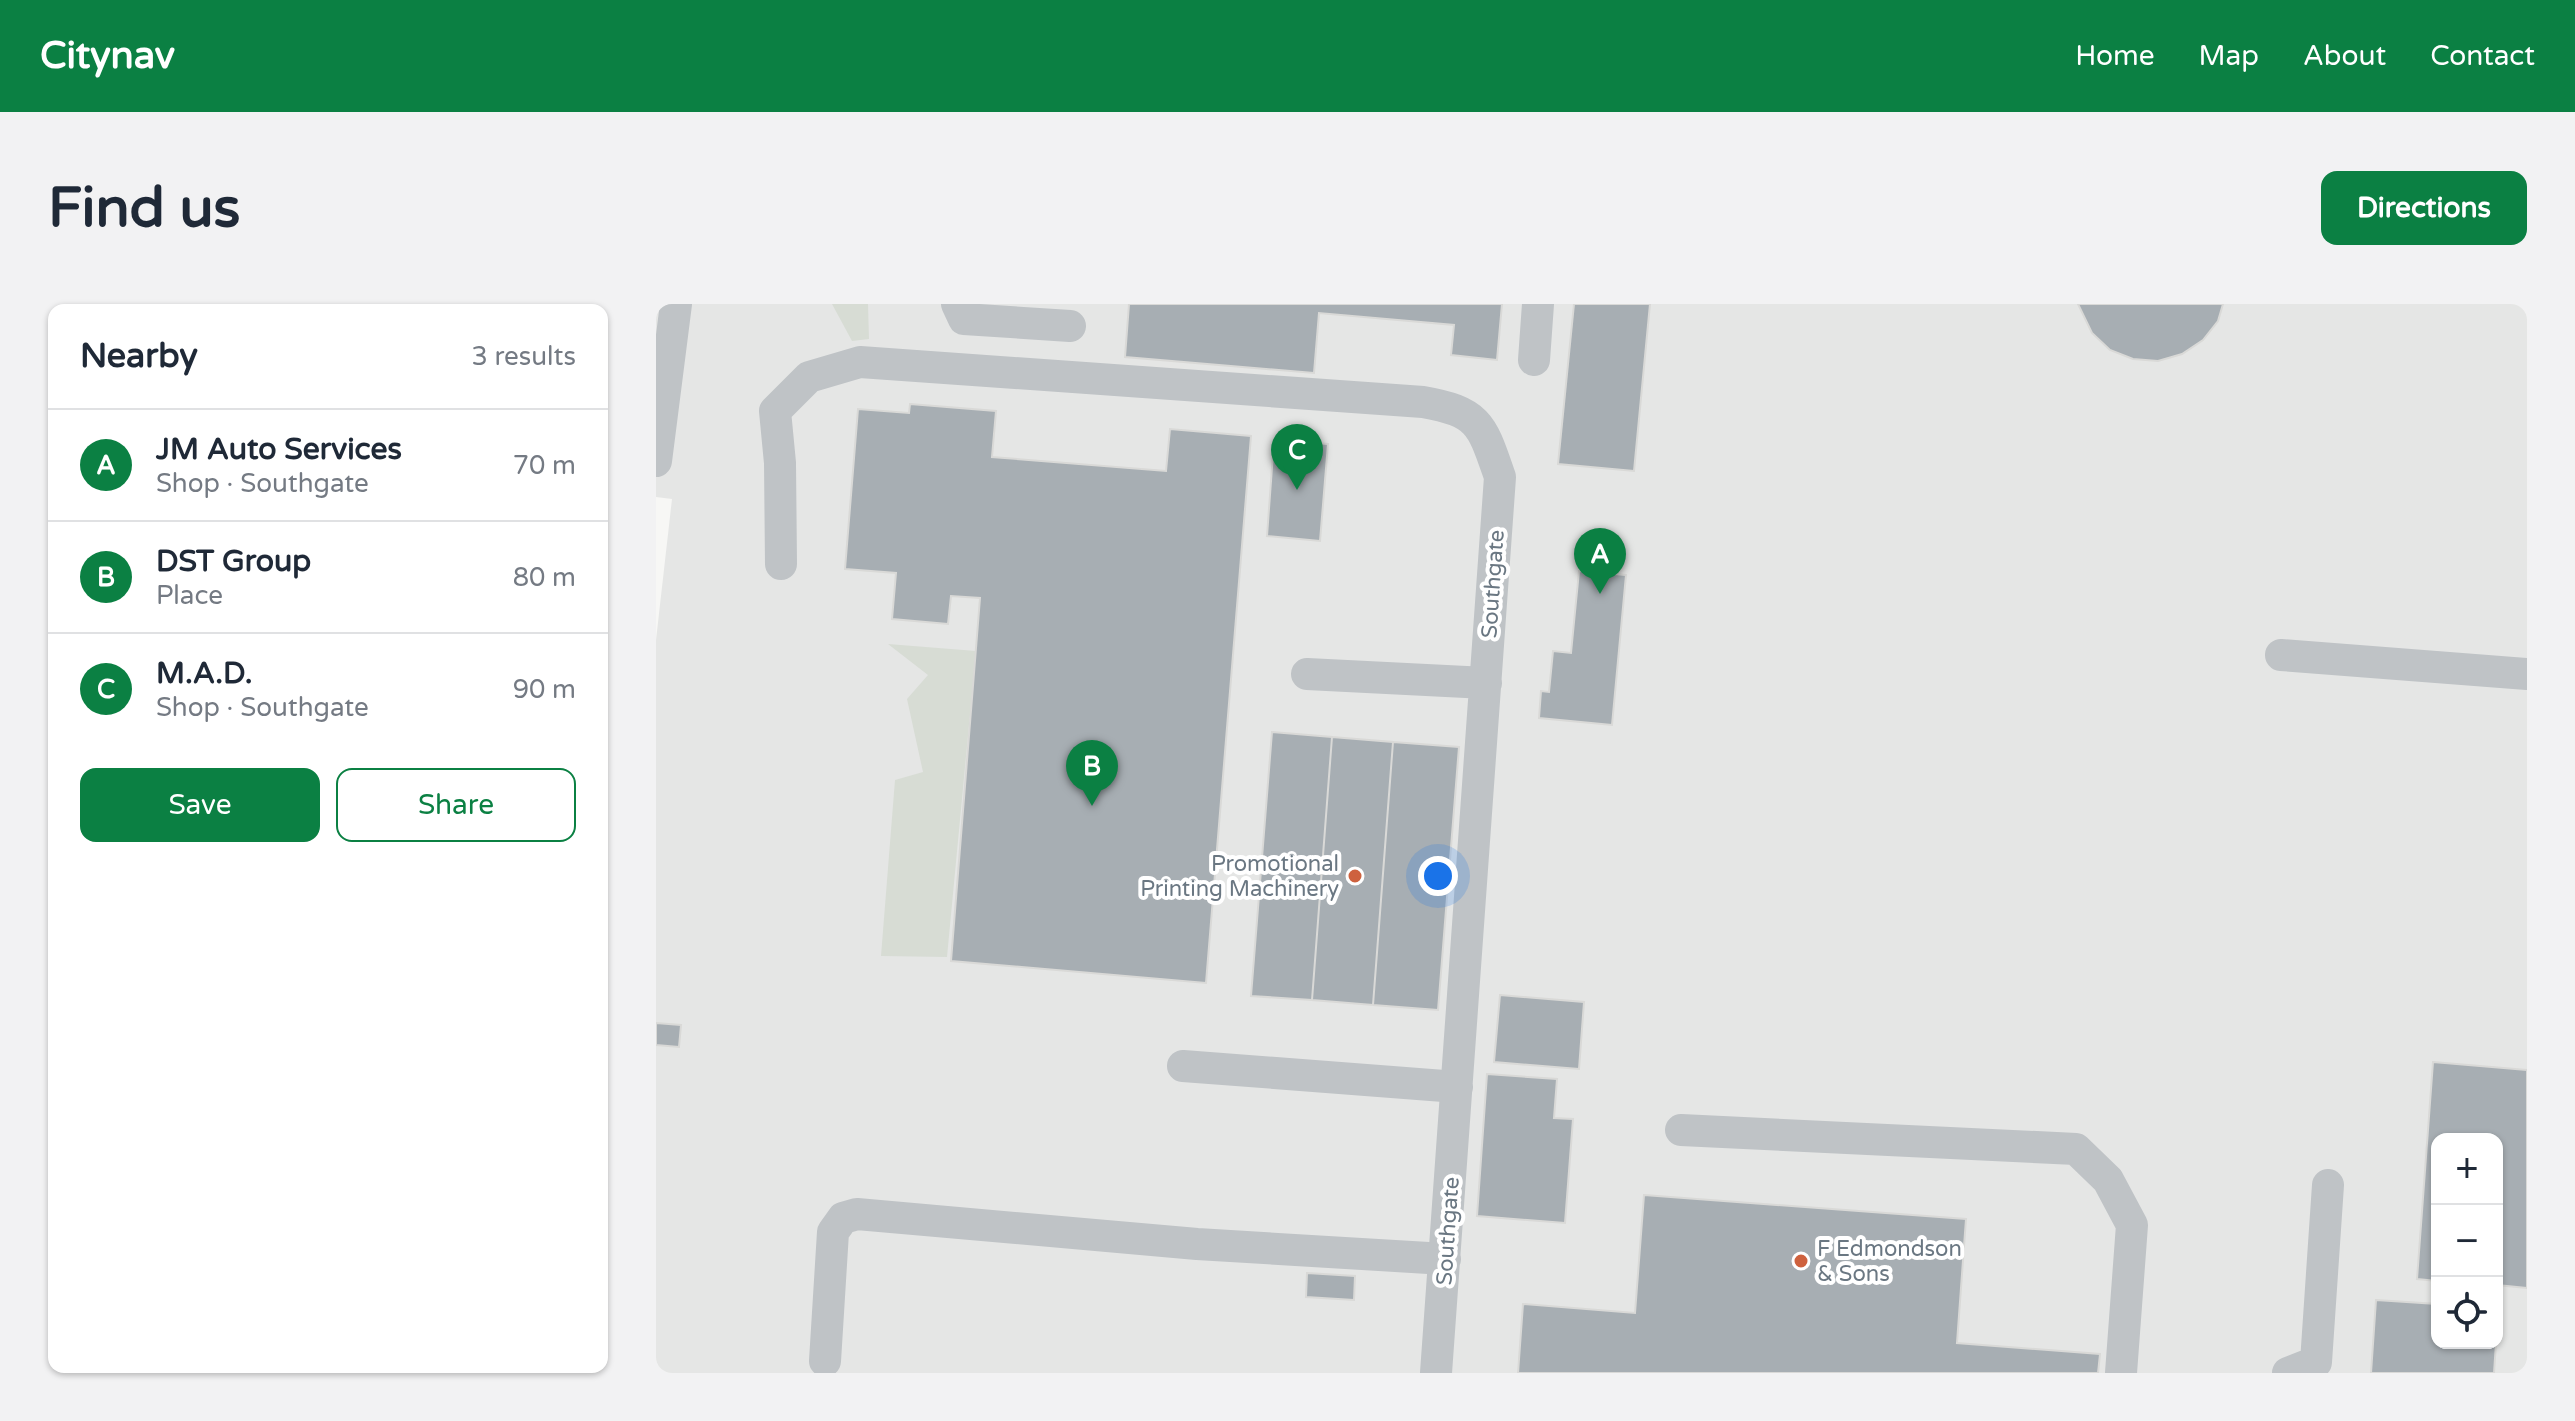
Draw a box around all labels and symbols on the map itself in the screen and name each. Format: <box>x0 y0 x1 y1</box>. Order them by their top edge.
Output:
pin: C <box>1271 424 1323 490</box>
pin: A <box>1574 528 1626 594</box>
street label: Southgate <box>1476 529 1510 639</box>
pin: B <box>1066 740 1118 806</box>
place label: Promotional Printing Machinery <box>1140 851 1339 902</box>
your location <box>1418 856 1458 896</box>
marker: Promotional Printing Machinery <box>1346 867 1364 885</box>
street label: Southgate <box>1431 1176 1465 1286</box>
place label: F Edmondson & Sons <box>1817 1236 1962 1287</box>
marker: F Edmondson & Sons <box>1792 1252 1810 1270</box>

